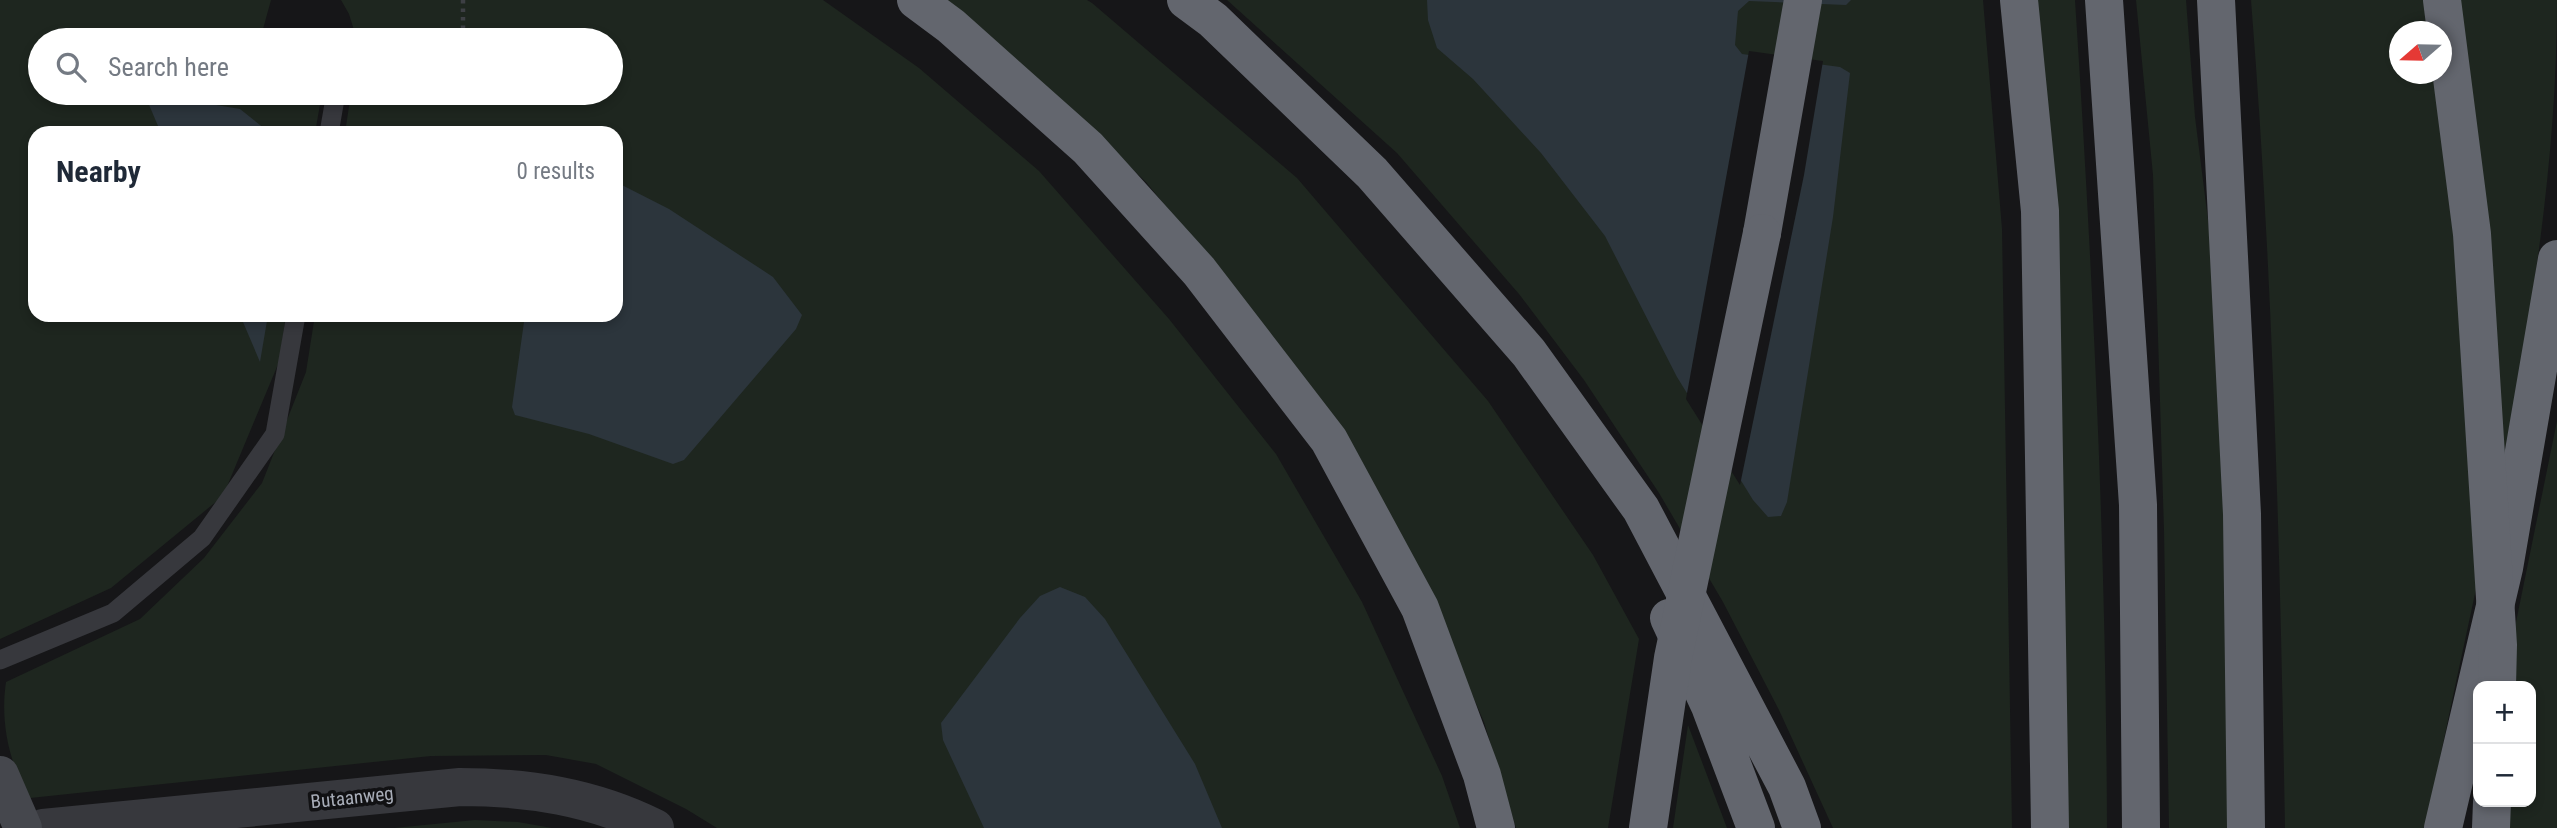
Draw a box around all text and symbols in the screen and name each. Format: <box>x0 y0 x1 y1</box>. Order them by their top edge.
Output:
north arrow <box>2389 21 2452 84</box>
search box <box>28 28 623 105</box>
icon: search <box>52 48 90 86</box>
text: Search here <box>108 52 229 82</box>
text: Nearby <box>56 154 141 189</box>
text: 0 results <box>517 158 595 185</box>
map controls <box>2473 681 2536 807</box>
button: + <box>2473 681 2536 744</box>
button: − <box>2473 744 2536 807</box>
street label: Butaanweg <box>309 782 395 813</box>

